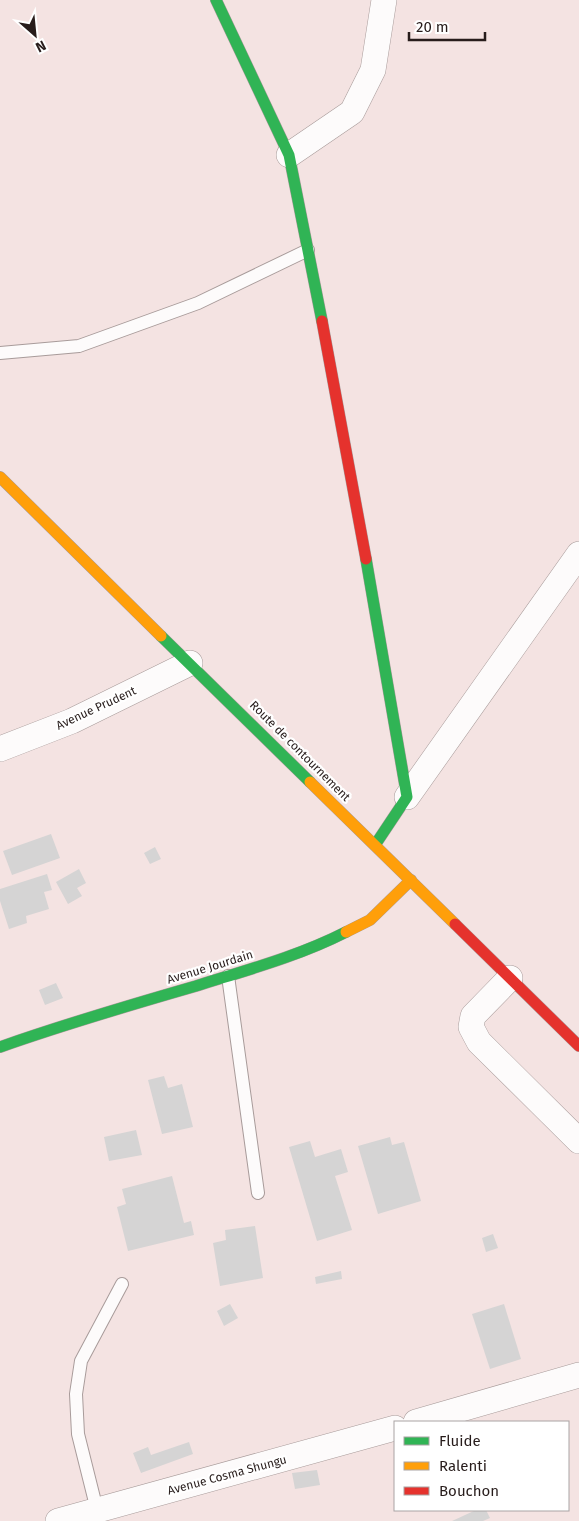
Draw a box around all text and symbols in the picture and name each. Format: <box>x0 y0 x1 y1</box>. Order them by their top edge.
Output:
north arrow <box>10 10 60 60</box>
scale bar <box>409 10 485 42</box>
text: 20 m <box>416 18 449 36</box>
text: N <box>33 36 49 56</box>
street label: Avenue Prudent <box>54 683 139 733</box>
street label: Route de contournement <box>247 698 353 804</box>
street label: Avenue Jourdain <box>165 947 255 987</box>
legend <box>394 1421 569 1511</box>
text: Fluide <box>439 1432 481 1450</box>
street label: Avenue Cosma Shungu <box>166 1452 288 1498</box>
text: Ralenti <box>439 1457 487 1475</box>
text: Bouchon <box>439 1482 499 1500</box>

